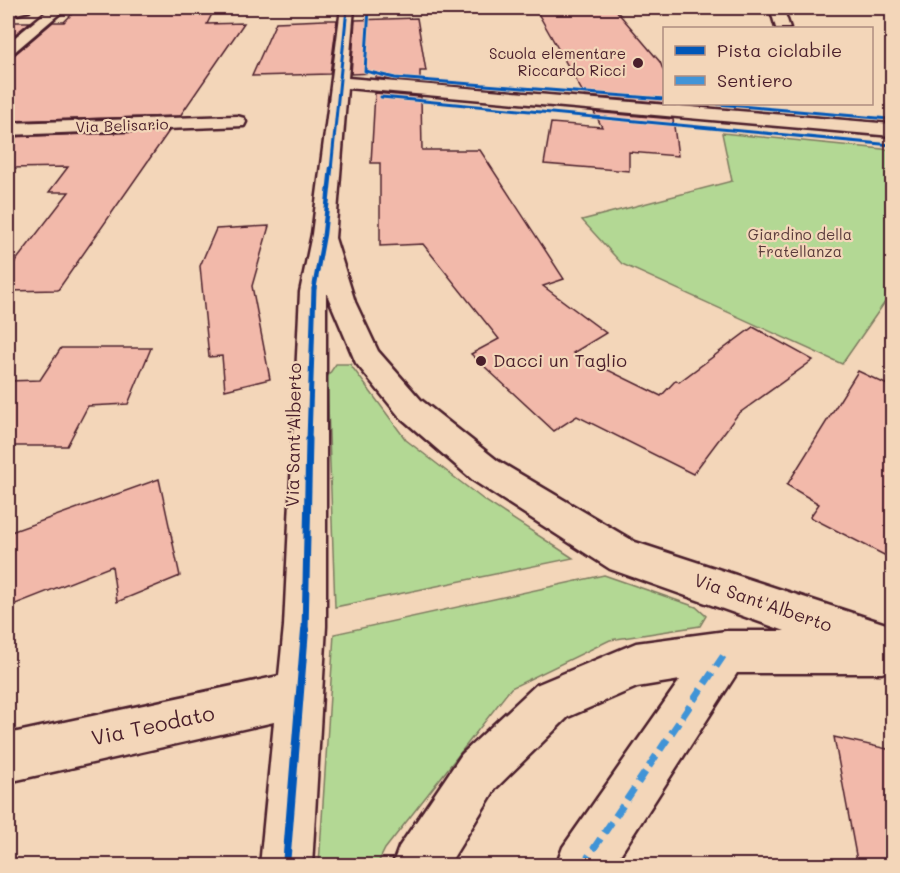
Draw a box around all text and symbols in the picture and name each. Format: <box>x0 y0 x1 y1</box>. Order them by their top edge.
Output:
legend <box>663 27 873 105</box>
text: Pista ciclabile <box>717 38 842 62</box>
place label: Scuola elementare Riccardo Ricci <box>489 43 626 80</box>
marker: Scuola elementare Riccardo Ricci <box>631 56 645 70</box>
text: Sentiero <box>717 68 793 92</box>
street label: Via Belisario <box>75 113 169 137</box>
park label: Giardino della Fratellanza <box>748 224 852 261</box>
place label: Dacci un Taglio <box>493 348 627 372</box>
marker: Dacci un Taglio <box>474 354 488 368</box>
street label: Via Sant'Alberto <box>280 362 306 507</box>
street label: Via Sant'Alberto <box>691 567 836 637</box>
street label: Via Teodato <box>89 698 217 751</box>

